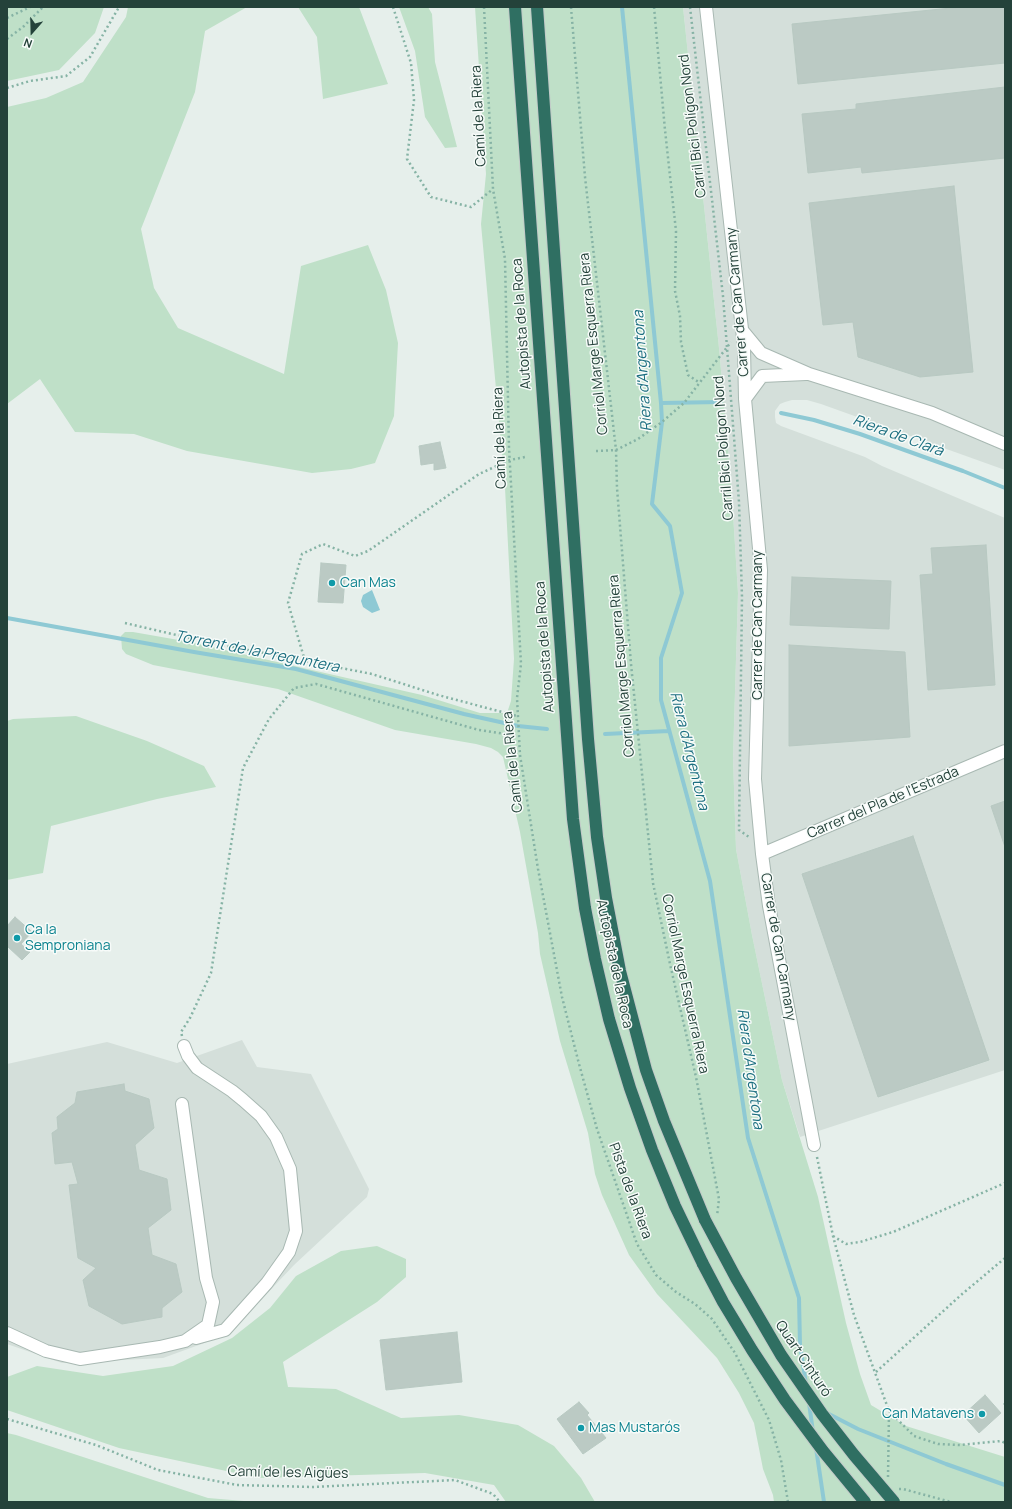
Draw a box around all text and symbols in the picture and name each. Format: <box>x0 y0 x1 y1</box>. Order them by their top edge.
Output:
north arrow <box>12 12 52 52</box>
text: N <box>21 35 34 52</box>
street label: Carril Bici Polígon Nord <box>676 53 710 199</box>
street label: Camí de la Riera <box>468 65 490 167</box>
street label: Carrer de Can Carmany <box>723 227 753 377</box>
street label: Corriol Marge Esquerra Riera <box>576 252 612 436</box>
street label: Autopista de la Roca <box>509 258 535 390</box>
water label: Riera d'Argentona <box>630 310 656 432</box>
street label: Carril Bici Polígon Nord <box>711 375 737 521</box>
street label: Camí de la Riera <box>490 387 510 489</box>
water label: Riera de Clarà <box>850 411 946 461</box>
street label: Carrer de Can Carmany <box>750 550 766 700</box>
street label: Corriol Marge Esquerra Riera <box>606 574 638 758</box>
place label: Can Mas <box>340 575 396 591</box>
marker: Can Mas <box>327 578 337 588</box>
street label: Autopista de la Roca <box>532 581 558 713</box>
water label: Torrent de la Preguntera <box>173 627 341 677</box>
water label: Riera d'Argentona <box>666 690 712 812</box>
street label: Camí de la Riera <box>499 711 527 813</box>
street label: Carrer del Pla de l'Estrada <box>805 763 961 843</box>
street label: Carrer de Can Carmany <box>757 872 799 1022</box>
street label: Corriol Marge Esquerra Riera <box>658 893 712 1075</box>
street label: Autopista de la Roca <box>592 898 636 1030</box>
place label: Ca la Semproniana <box>25 922 110 954</box>
marker: Ca la Semproniana <box>12 933 22 943</box>
water label: Riera d'Argentona <box>733 1008 767 1130</box>
street label: Pista de la Riera <box>605 1141 655 1241</box>
street label: Quart Cinturó <box>771 1318 835 1400</box>
place label: Can Matavens <box>882 1406 974 1422</box>
marker: Can Matavens <box>977 1409 987 1419</box>
place label: Mas Mustarós <box>589 1420 680 1436</box>
marker: Mas Mustarós <box>576 1423 586 1433</box>
street label: Camí de les Aigües <box>227 1464 349 1482</box>

